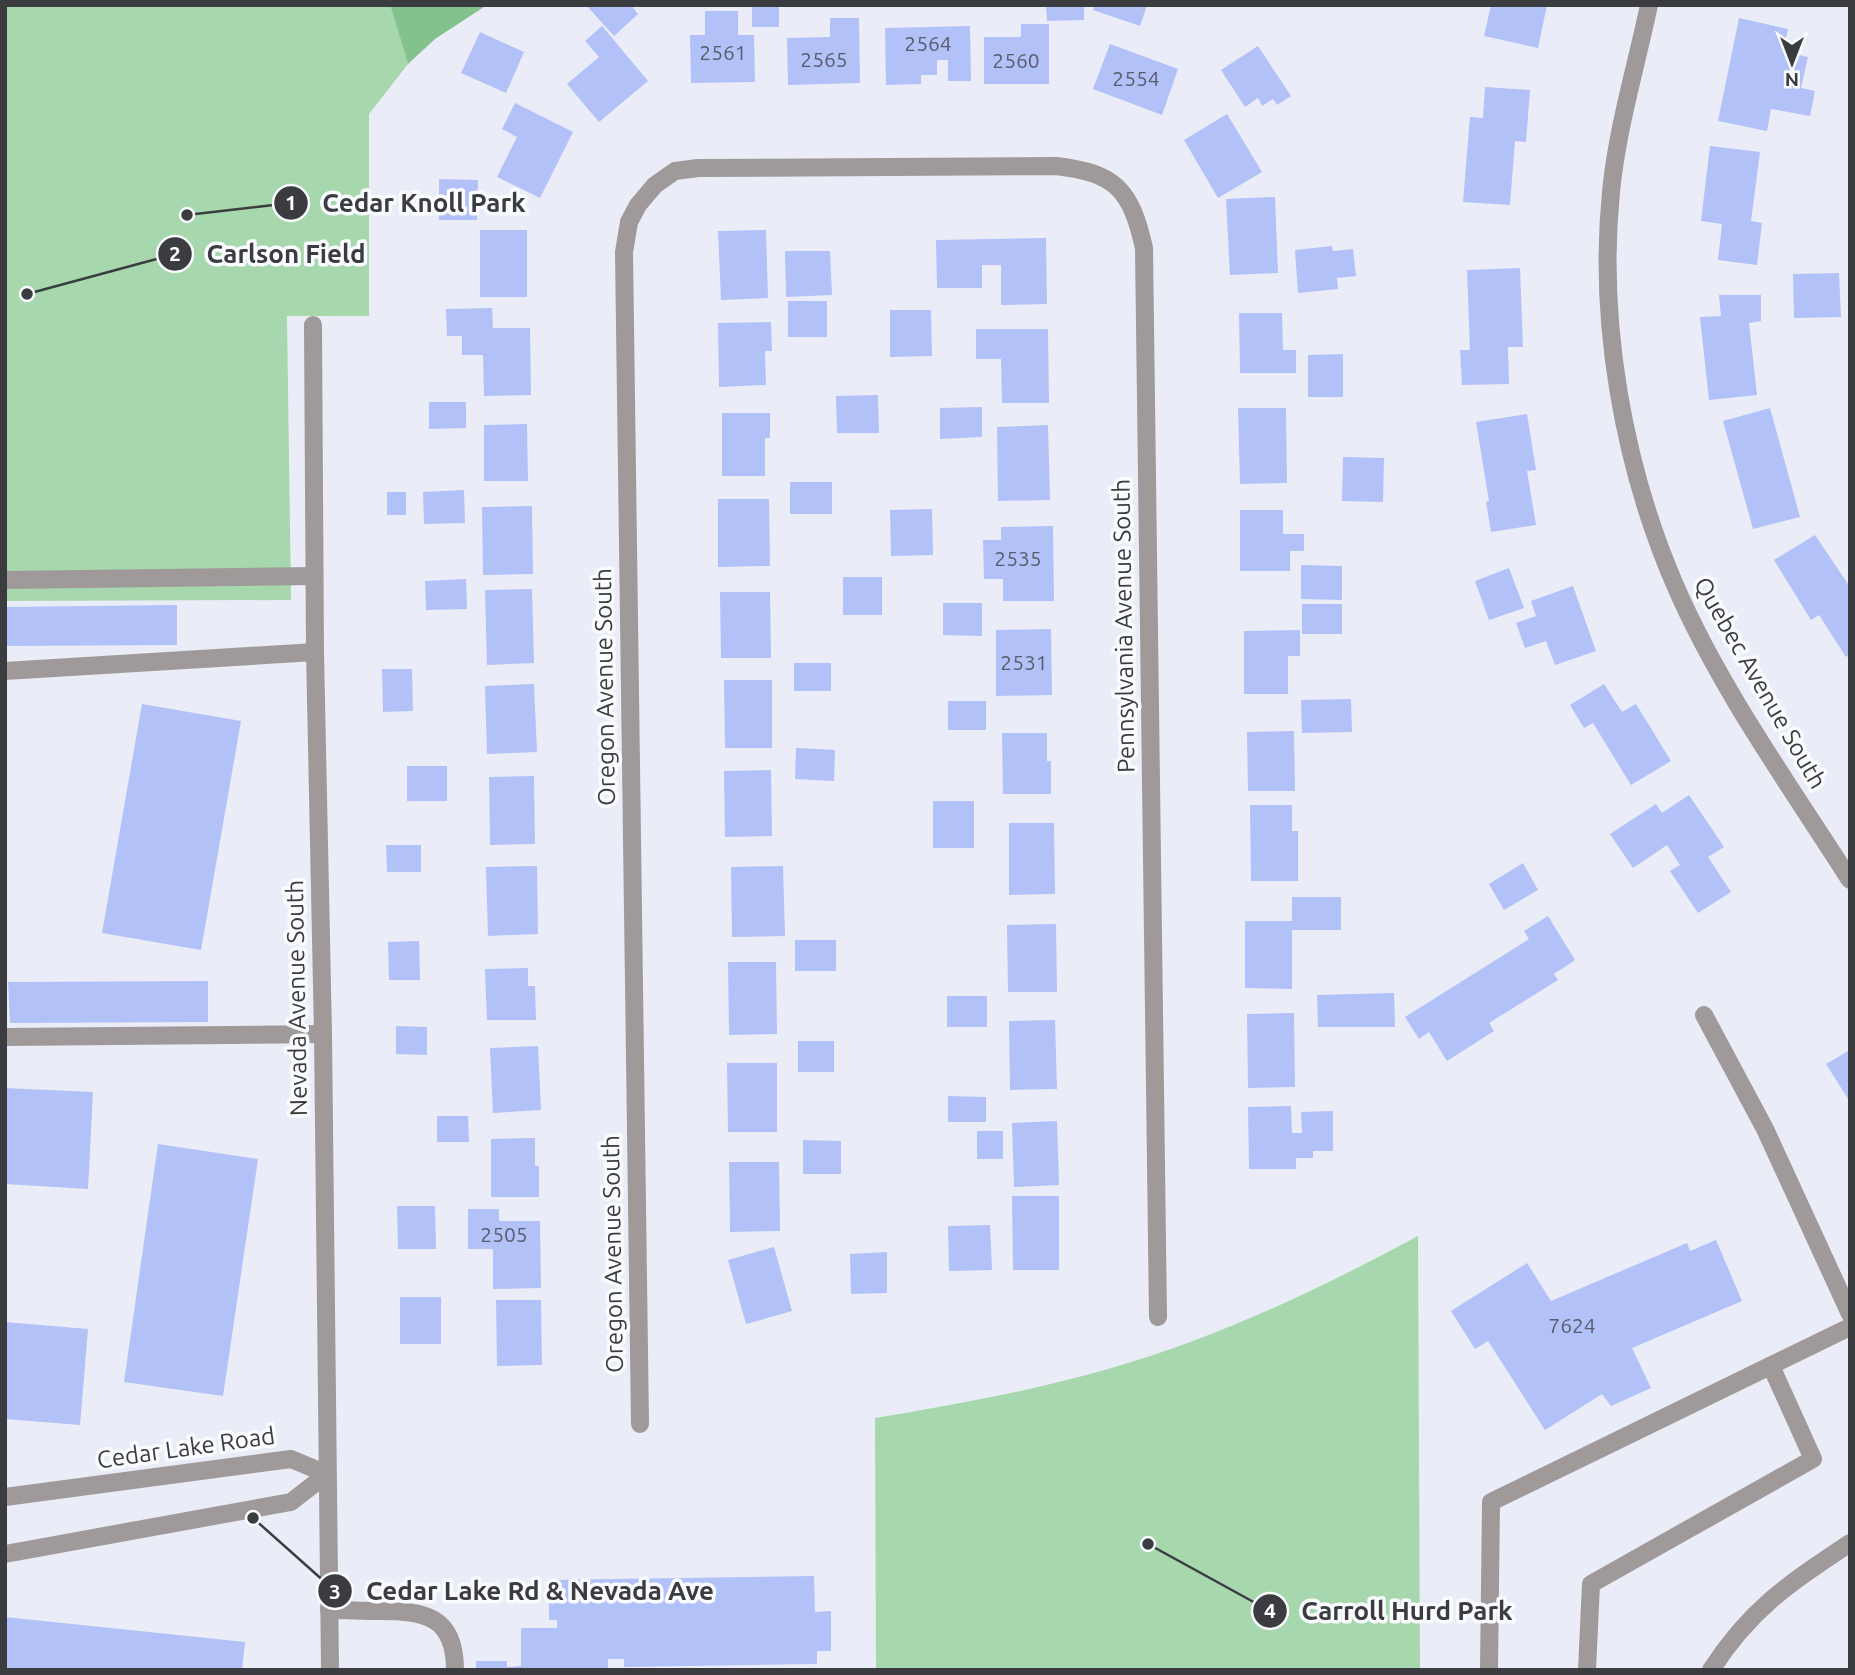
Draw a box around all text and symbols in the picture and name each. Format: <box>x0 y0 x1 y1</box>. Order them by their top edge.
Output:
north arrow <box>1757 28 1827 98</box>
house number: 2564 <box>904 31 952 55</box>
house number: 2561 <box>699 40 747 64</box>
house number: 2565 <box>800 47 848 71</box>
house number: 2560 <box>992 48 1040 72</box>
house number: 2554 <box>1112 66 1160 90</box>
text: N <box>1785 69 1799 91</box>
callout: Cedar Knoll Park <box>274 179 540 226</box>
text: Cedar Knoll Park <box>322 188 526 217</box>
text: 1 <box>285 190 297 214</box>
callout: Carlson Field <box>158 230 380 277</box>
text: Carlson Field <box>206 239 366 268</box>
text: 2 <box>169 241 181 265</box>
street label: Pennsylvania Avenue South <box>1107 479 1140 773</box>
house number: 2535 <box>994 546 1042 570</box>
street label: Oregon Avenue South <box>589 568 620 806</box>
street label: Quebec Avenue South <box>1689 572 1832 793</box>
house number: 2531 <box>1000 650 1048 674</box>
street label: Nevada Avenue South <box>281 880 312 1116</box>
street label: Oregon Avenue South <box>597 1135 628 1373</box>
house number: 2505 <box>480 1222 528 1246</box>
house number: 7624 <box>1548 1313 1596 1337</box>
street label: Cedar Lake Road <box>95 1422 277 1473</box>
callout: Cedar Lake Rd & Nevada Ave <box>317 1568 728 1615</box>
text: Cedar Lake Rd & Nevada Ave <box>366 1576 714 1605</box>
text: 3 <box>329 1579 341 1603</box>
callout: Carroll Hurd Park <box>1253 1587 1527 1634</box>
text: Carroll Hurd Park <box>1301 1596 1513 1625</box>
text: 4 <box>1264 1598 1276 1622</box>

